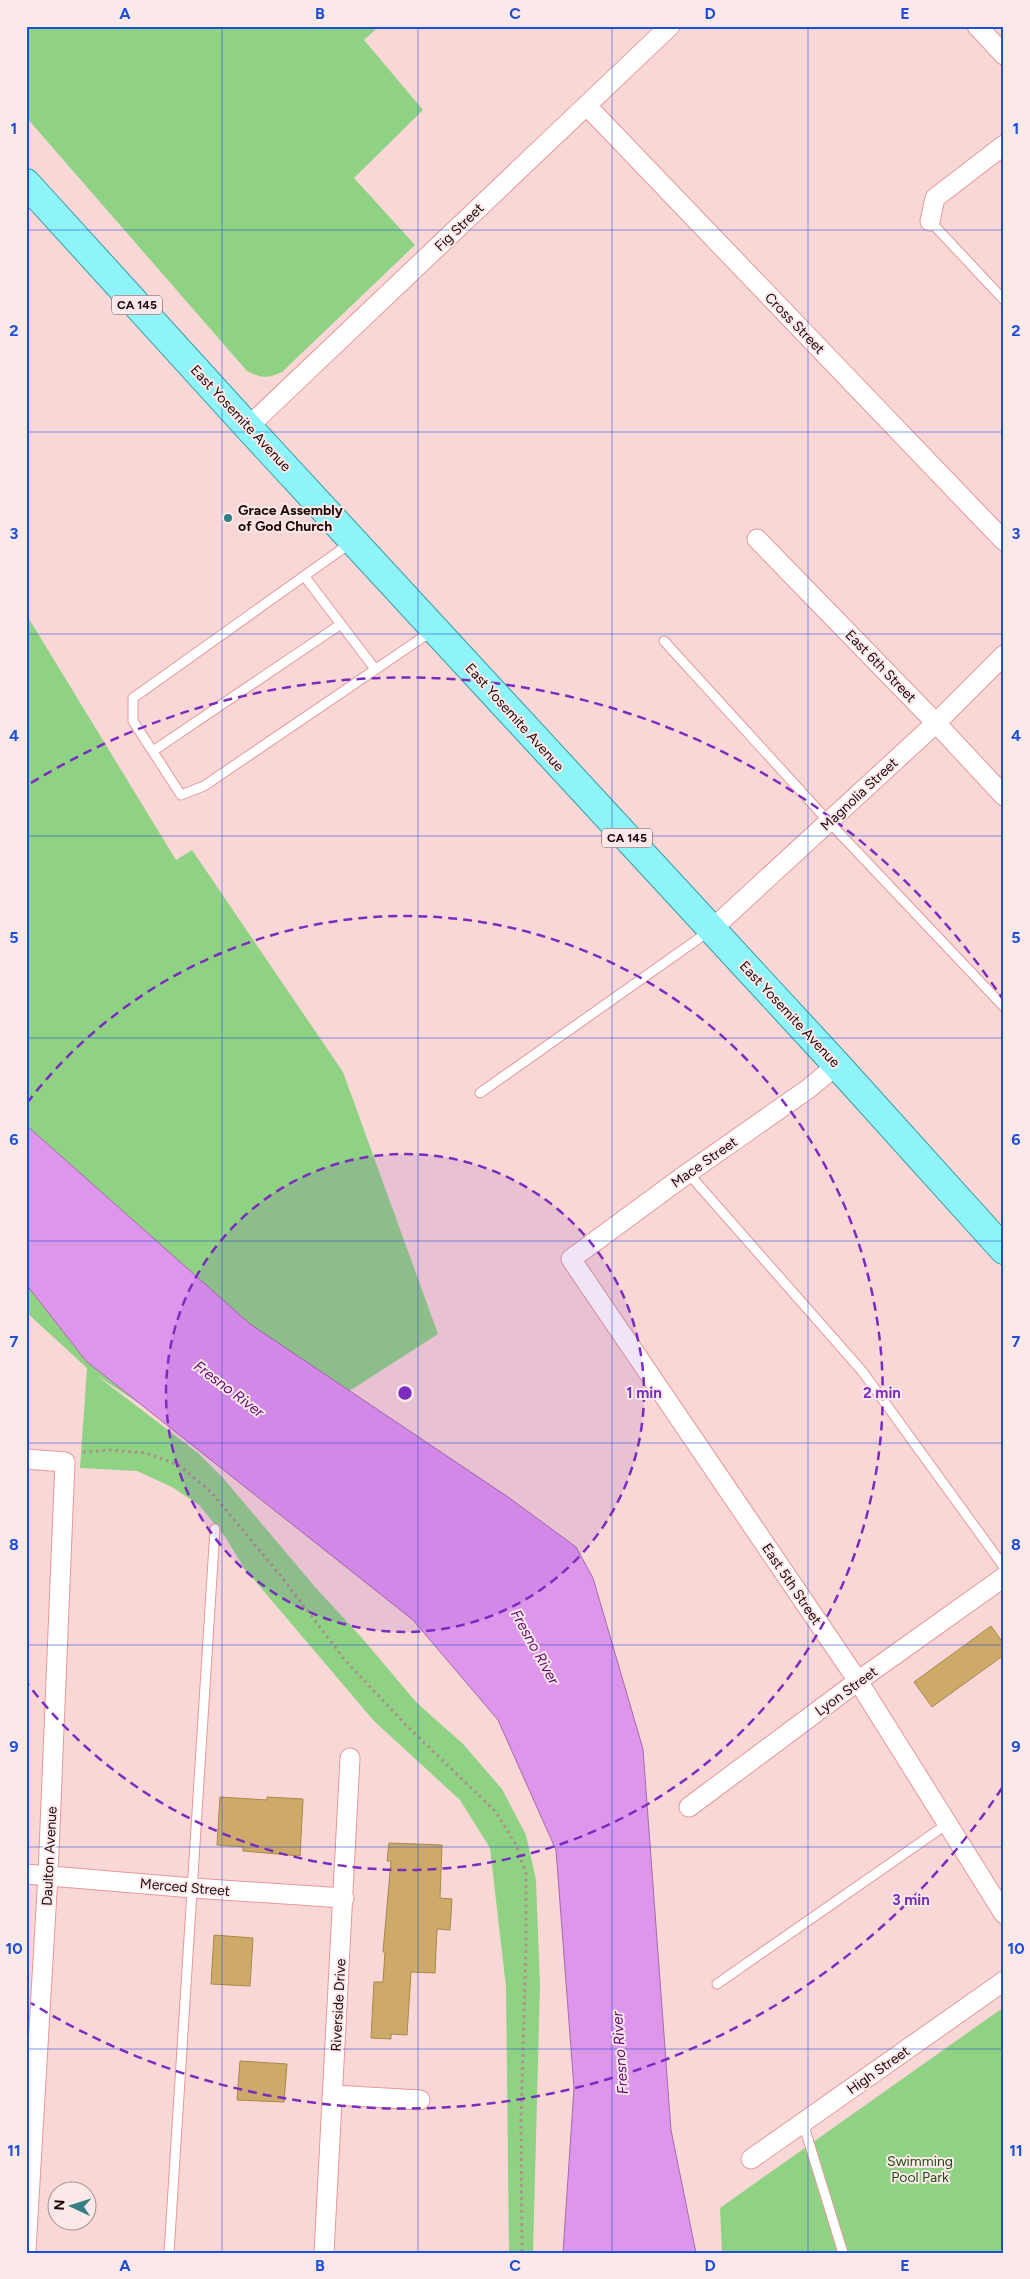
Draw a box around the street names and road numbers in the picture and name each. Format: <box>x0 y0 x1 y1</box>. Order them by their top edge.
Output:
street label: Fig Street <box>431 200 487 255</box>
street label: Cross Street <box>761 289 828 358</box>
road number: CA 145 <box>112 296 162 314</box>
street label: East Yosemite Avenue <box>187 362 295 475</box>
street label: East 6th Street <box>842 626 920 706</box>
street label: East Yosemite Avenue <box>462 660 568 775</box>
street label: Magnolia Street <box>817 754 901 834</box>
road number: CA 145 <box>602 828 652 848</box>
street label: East Yosemite Avenue <box>736 958 844 1071</box>
street label: Mace Street <box>668 1133 741 1191</box>
street label: East 5th Street <box>758 1540 825 1628</box>
street label: Lyon Street <box>812 1663 881 1720</box>
street label: Daulton Avenue <box>38 1805 61 1906</box>
street label: Merced Street <box>139 1875 231 1900</box>
street label: Riverside Drive <box>328 1958 349 2052</box>
street label: High Street <box>844 2043 913 2098</box>

